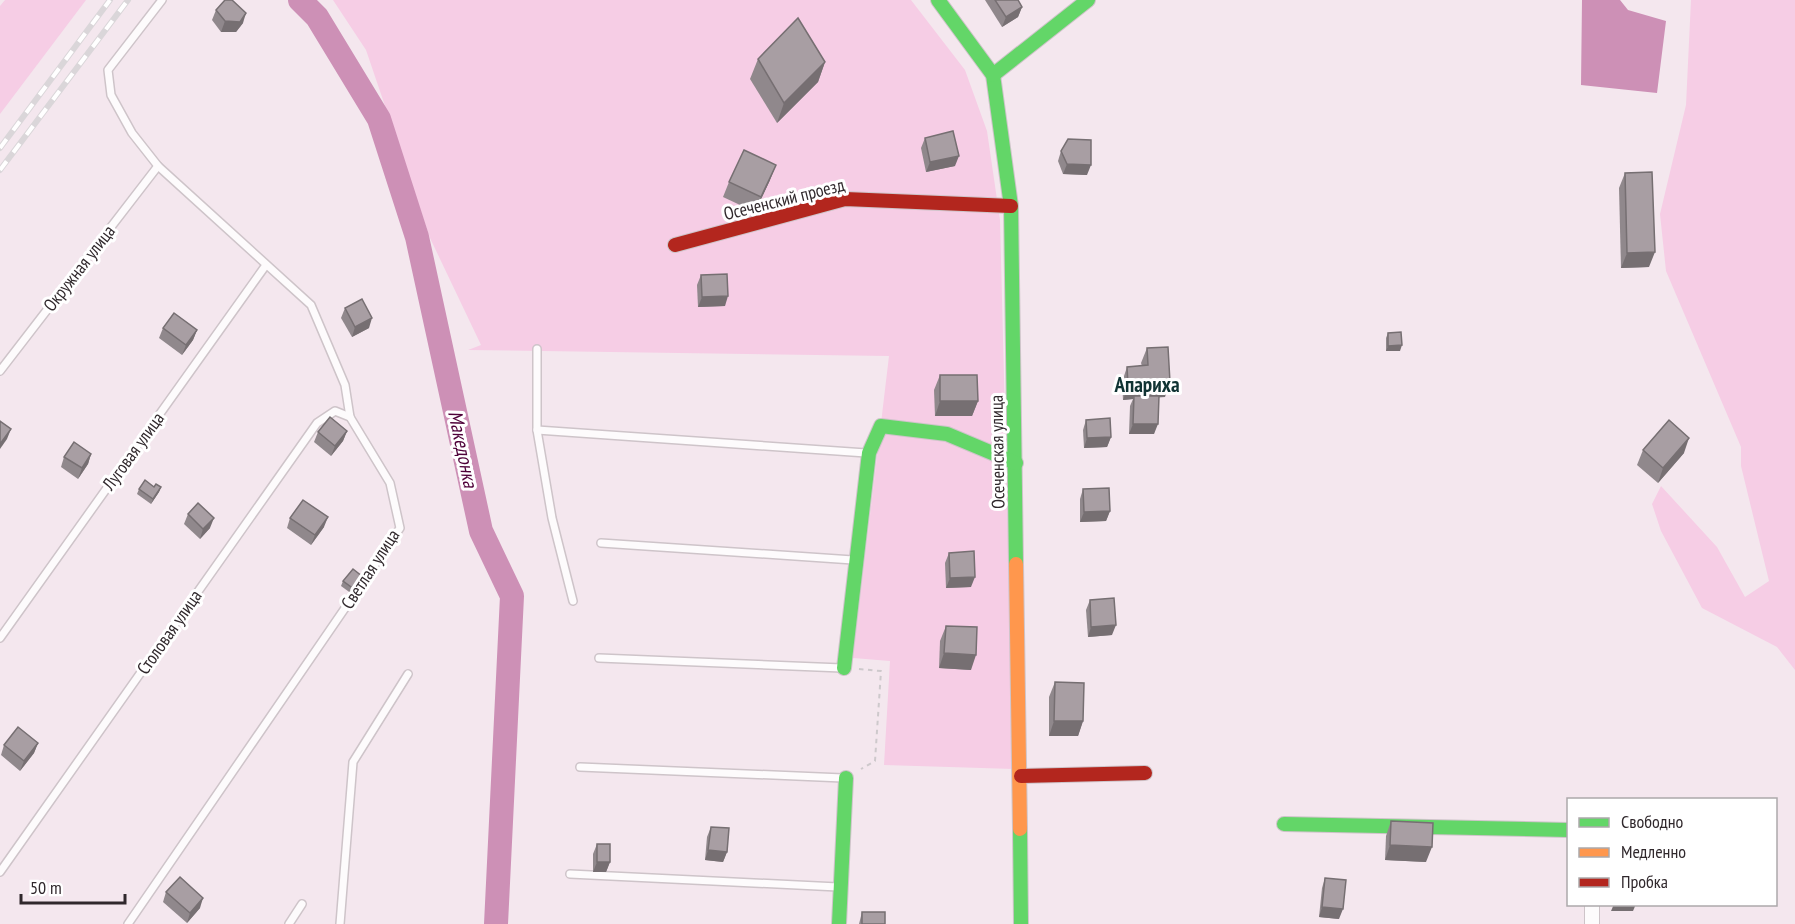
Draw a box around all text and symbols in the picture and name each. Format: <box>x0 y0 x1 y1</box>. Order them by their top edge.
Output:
street label: Осеченский проезд <box>721 173 847 225</box>
street label: Окружная улица <box>38 220 120 316</box>
district label: Апариха <box>1113 371 1180 398</box>
street label: Осеченская улица <box>985 395 1009 509</box>
street label: Луговая улица <box>96 408 169 495</box>
water label: Македонка <box>442 408 484 491</box>
street label: Светлая улица <box>336 525 404 613</box>
street label: Столовая улица <box>132 585 206 679</box>
legend <box>1567 798 1777 906</box>
text: Свободно <box>1621 810 1684 833</box>
text: Медленно <box>1621 840 1686 863</box>
scale bar <box>21 867 124 905</box>
text: Пробка <box>1621 870 1668 893</box>
text: 50 m <box>30 876 62 899</box>

